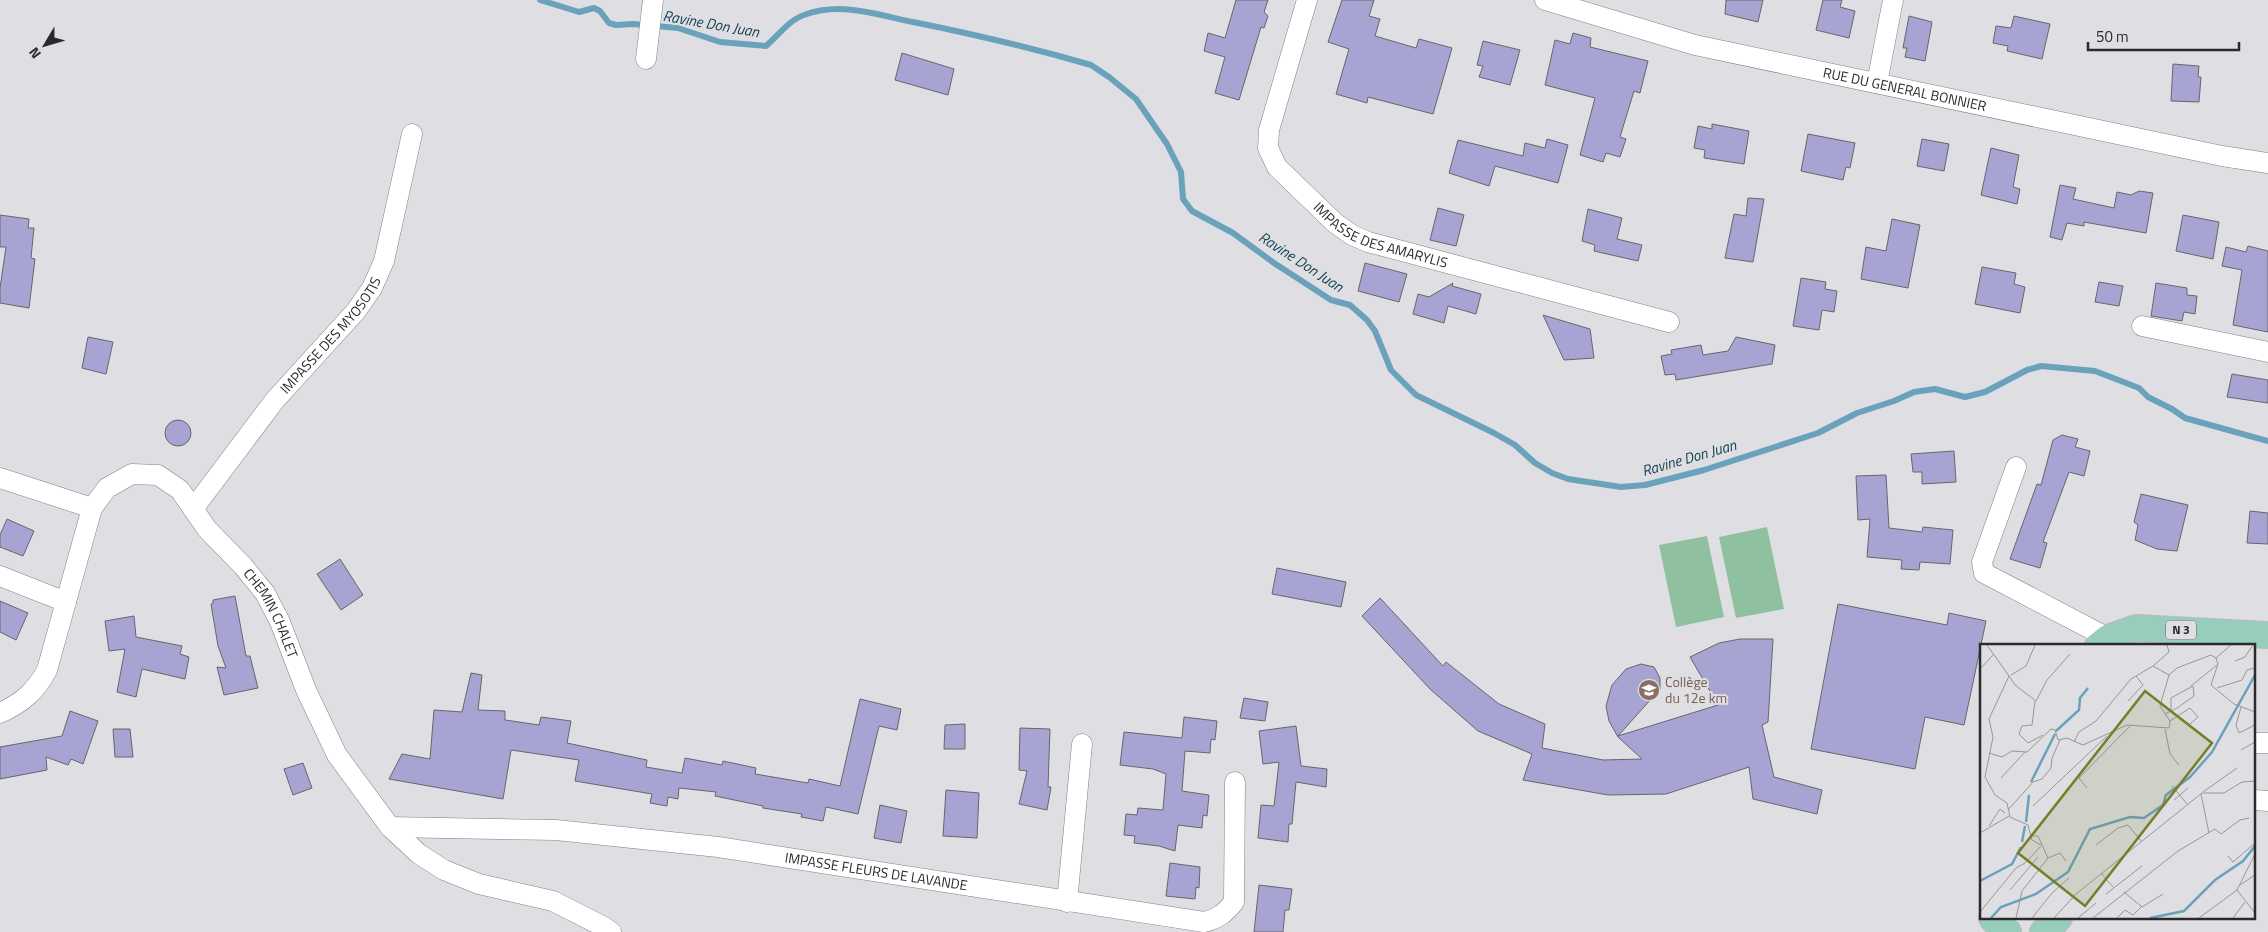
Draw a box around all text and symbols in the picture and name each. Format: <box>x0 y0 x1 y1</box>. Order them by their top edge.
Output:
water label: Ravine Don Juan <box>661 4 761 43</box>
north arrow <box>20 20 70 70</box>
scale bar <box>2088 20 2239 52</box>
text: 50 m <box>2096 25 2129 48</box>
text: N <box>23 43 46 64</box>
street label: RUE DU GENERAL BONNIER <box>1821 61 1989 116</box>
street label: IMPASSE DES AMARYLIS <box>1309 197 1450 273</box>
water label: Ravine Don Juan <box>1254 225 1349 298</box>
street label: IMPASSE DES MYOSOTIS <box>275 273 386 398</box>
water label: Ravine Don Juan <box>1639 433 1739 482</box>
street label: CHEMIN CHALET <box>239 563 304 662</box>
road number: N 3 <box>2166 620 2196 640</box>
inset map <box>1980 644 2256 920</box>
place label: Collège du 12e km <box>1665 671 1727 708</box>
school or university icon: Collège du 12e km <box>1637 678 1661 702</box>
street label: IMPASSE FLEURS DE LAVANDE <box>784 846 969 895</box>

